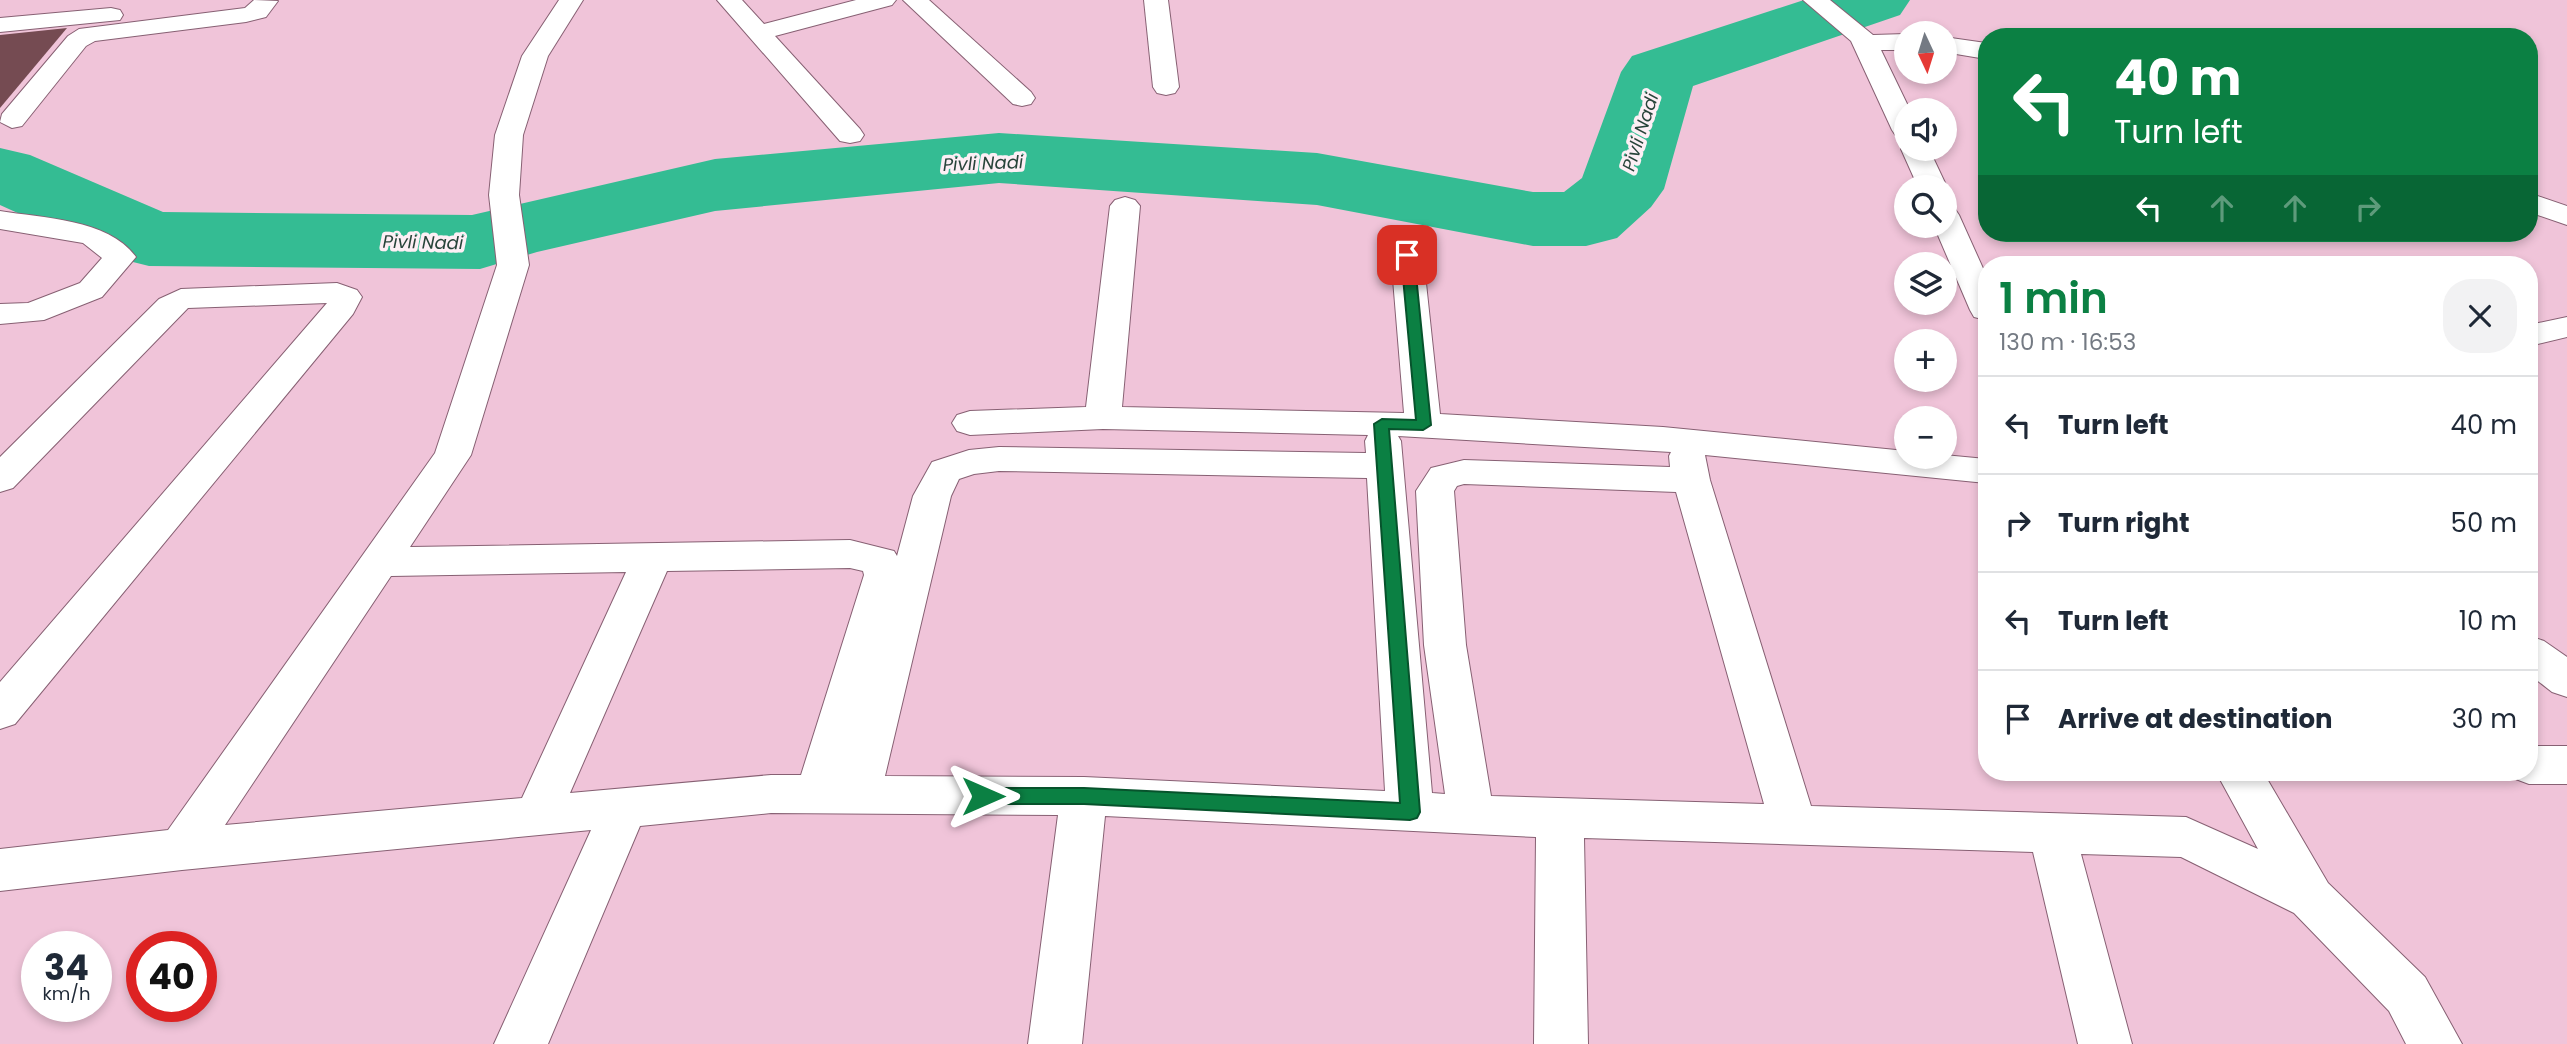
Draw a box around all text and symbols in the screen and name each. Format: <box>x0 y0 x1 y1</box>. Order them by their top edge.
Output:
north arrow <box>1894 21 1956 84</box>
map controls <box>1894 21 1957 469</box>
text: 40 m <box>2114 44 2241 112</box>
icon: left <box>1999 56 2090 147</box>
water label: Pivli Nadi <box>1616 89 1665 174</box>
button: sound <box>1894 98 1957 161</box>
text: Turn left <box>2114 109 2243 154</box>
water label: Pivli Nadi <box>942 149 1024 177</box>
button: search <box>1894 175 1957 238</box>
icon: left <box>2130 189 2168 227</box>
icon: ahead <box>2203 189 2241 227</box>
icon: ahead <box>2276 189 2314 227</box>
icon: right <box>2349 189 2387 227</box>
pin <box>1377 225 1437 285</box>
water label: Pivli Nadi <box>382 229 464 255</box>
icon: arrive <box>1388 236 1426 274</box>
button: layers <box>1894 252 1957 315</box>
text: 1 min <box>1999 269 2108 328</box>
button: close <box>2443 279 2517 353</box>
text: 130 m · 16:53 <box>1999 326 2136 358</box>
button: + <box>1894 329 1957 392</box>
button: − <box>1894 406 1957 469</box>
icon: left <box>1999 406 2037 444</box>
text: Turn left <box>2058 407 2169 443</box>
text: 40 m <box>2451 407 2517 443</box>
icon: right <box>1999 504 2037 542</box>
text: Turn right <box>2058 505 2190 541</box>
text: 50 m <box>2451 505 2517 541</box>
icon: left <box>1999 602 2037 640</box>
text: Turn left <box>2058 603 2169 639</box>
text: 10 m <box>2459 603 2517 639</box>
icon: arrive <box>1999 700 2037 738</box>
text: Arrive at destination <box>2058 701 2333 737</box>
text: 30 m <box>2452 701 2517 737</box>
position arrow <box>946 759 1020 833</box>
speed limit sign: 40 <box>126 931 217 1022</box>
text: 34 <box>44 943 89 992</box>
text: km/h <box>43 981 90 1006</box>

